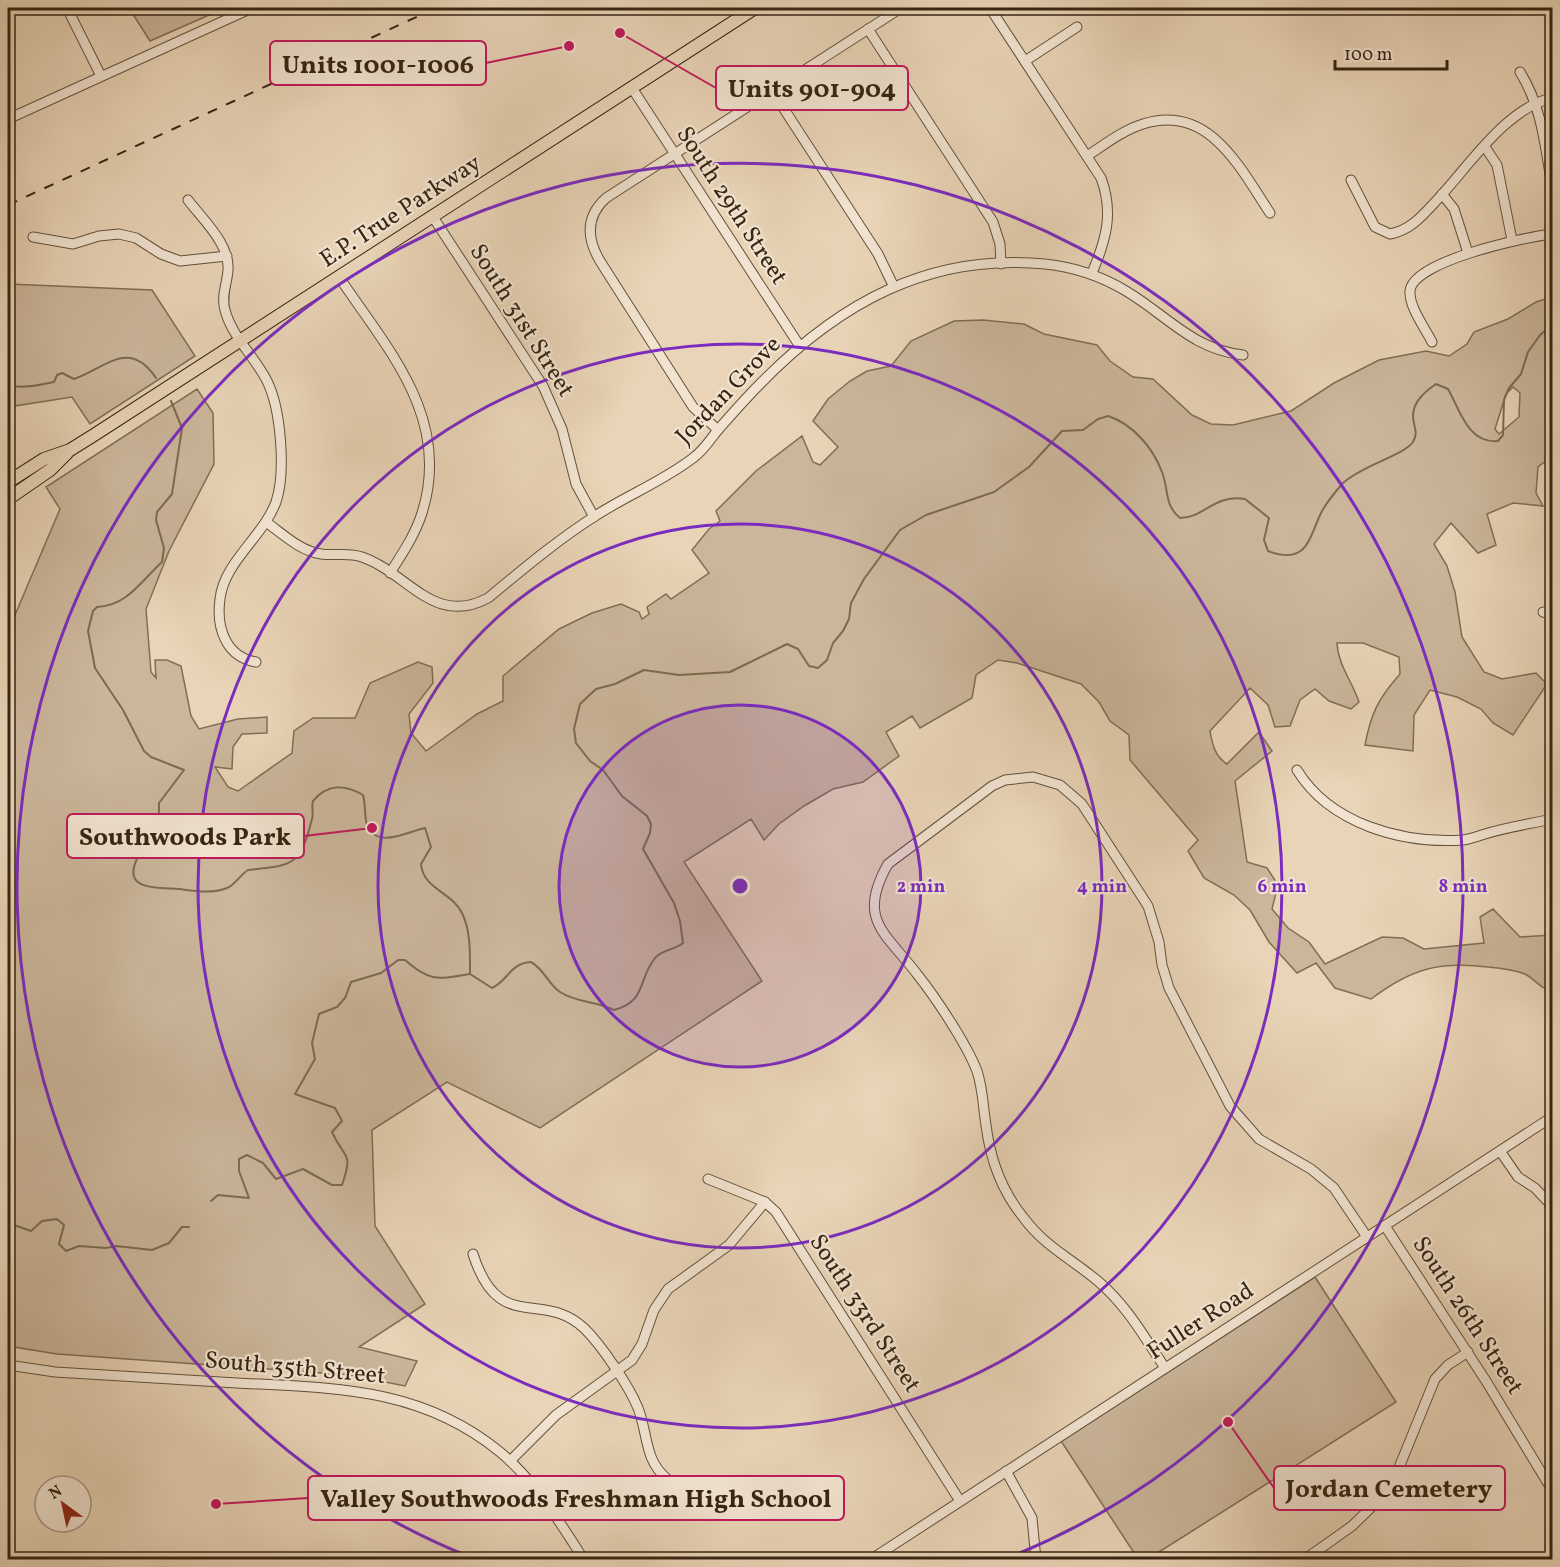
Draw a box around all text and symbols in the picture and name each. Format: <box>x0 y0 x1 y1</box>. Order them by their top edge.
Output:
scale bar <box>1335 33 1448 71</box>
callout: Units 1001-1006 <box>270 41 486 85</box>
text: 100 m <box>1344 43 1393 68</box>
text: Units 1001-1006 <box>282 48 474 84</box>
callout: Units 901-904 <box>716 66 908 110</box>
text: Units 901-904 <box>728 72 896 108</box>
street label: South 29th Street <box>667 120 795 292</box>
street label: E.P. True Parkway <box>314 147 488 277</box>
street label: South 31st Street <box>460 238 582 404</box>
street label: Jordan Grove <box>668 329 790 453</box>
callout: Southwoods Park <box>67 814 304 858</box>
text: Southwoods Park <box>79 820 292 856</box>
text: 2 min <box>897 875 945 900</box>
text: 4 min <box>1077 875 1127 900</box>
text: 6 min <box>1257 875 1307 900</box>
text: 8 min <box>1438 875 1488 900</box>
centre of rings <box>730 876 750 896</box>
street label: South 33rd Street <box>800 1228 928 1400</box>
street label: South 26th Street <box>1403 1230 1531 1402</box>
street label: Fuller Road <box>1141 1275 1261 1369</box>
street label: South 35th Street <box>203 1344 387 1394</box>
callout: Jordan Cemetery <box>1274 1466 1505 1510</box>
text: Jordan Cemetery <box>1285 1472 1493 1508</box>
north arrow <box>33 1474 93 1534</box>
callout: Valley Southwoods Freshman High School <box>308 1476 844 1520</box>
text: N <box>45 1481 67 1505</box>
text: Valley Southwoods Freshman High School <box>320 1482 832 1518</box>

